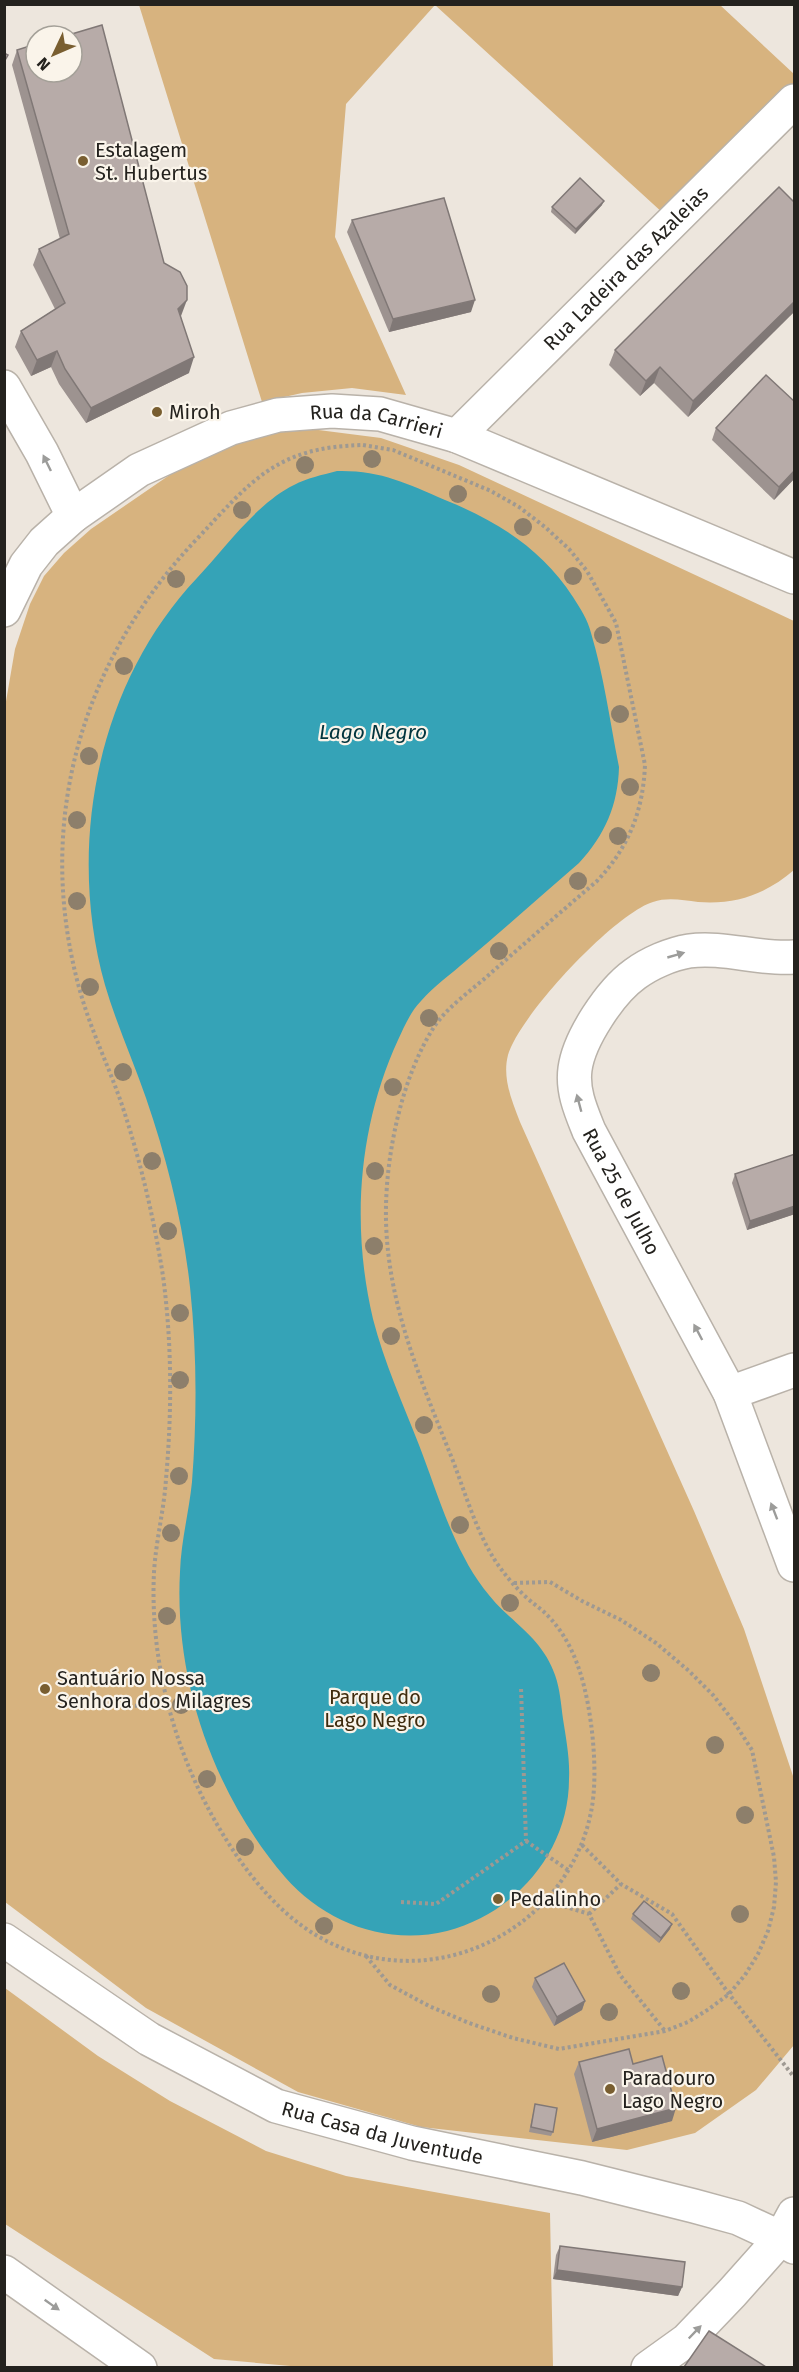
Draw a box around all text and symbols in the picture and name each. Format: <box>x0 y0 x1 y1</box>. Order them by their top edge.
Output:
north arrow <box>24 24 84 84</box>
text: N <box>33 54 54 74</box>
place label: Estalagem St. Hubertus <box>95 138 207 185</box>
marker: Estalagem St. Hubertus <box>76 154 90 168</box>
street label: Rua Ladeira das Azaleias <box>538 181 713 355</box>
street label: Rua da Carrieri <box>309 399 446 443</box>
place label: Miroh <box>169 400 221 424</box>
marker: Miroh <box>150 405 164 419</box>
one-way arrow <box>43 454 53 472</box>
water label: Lago Negro <box>319 719 427 745</box>
one-way arrow <box>667 950 685 959</box>
one-way arrow <box>574 1094 583 1112</box>
street label: Rua 25 de Julho <box>578 1124 665 1259</box>
one-way arrow <box>693 1323 703 1340</box>
one-way arrow <box>768 1502 778 1520</box>
place label: Santuário Nossa Senhora dos Milagres <box>57 1666 251 1713</box>
marker: Santuário Nossa Senhora dos Milagres <box>38 1682 52 1696</box>
park label: Parque do Lago Negro <box>324 1685 426 1732</box>
place label: Pedalinho <box>510 1887 601 1911</box>
marker: Pedalinho <box>491 1892 505 1906</box>
place label: Paradouro Lago Negro <box>622 2066 723 2113</box>
marker: Paradouro Lago Negro <box>603 2082 617 2096</box>
street label: Rua Casa da Juventude <box>279 2096 485 2169</box>
one-way arrow <box>44 2299 60 2311</box>
one-way arrow <box>687 2326 701 2340</box>

